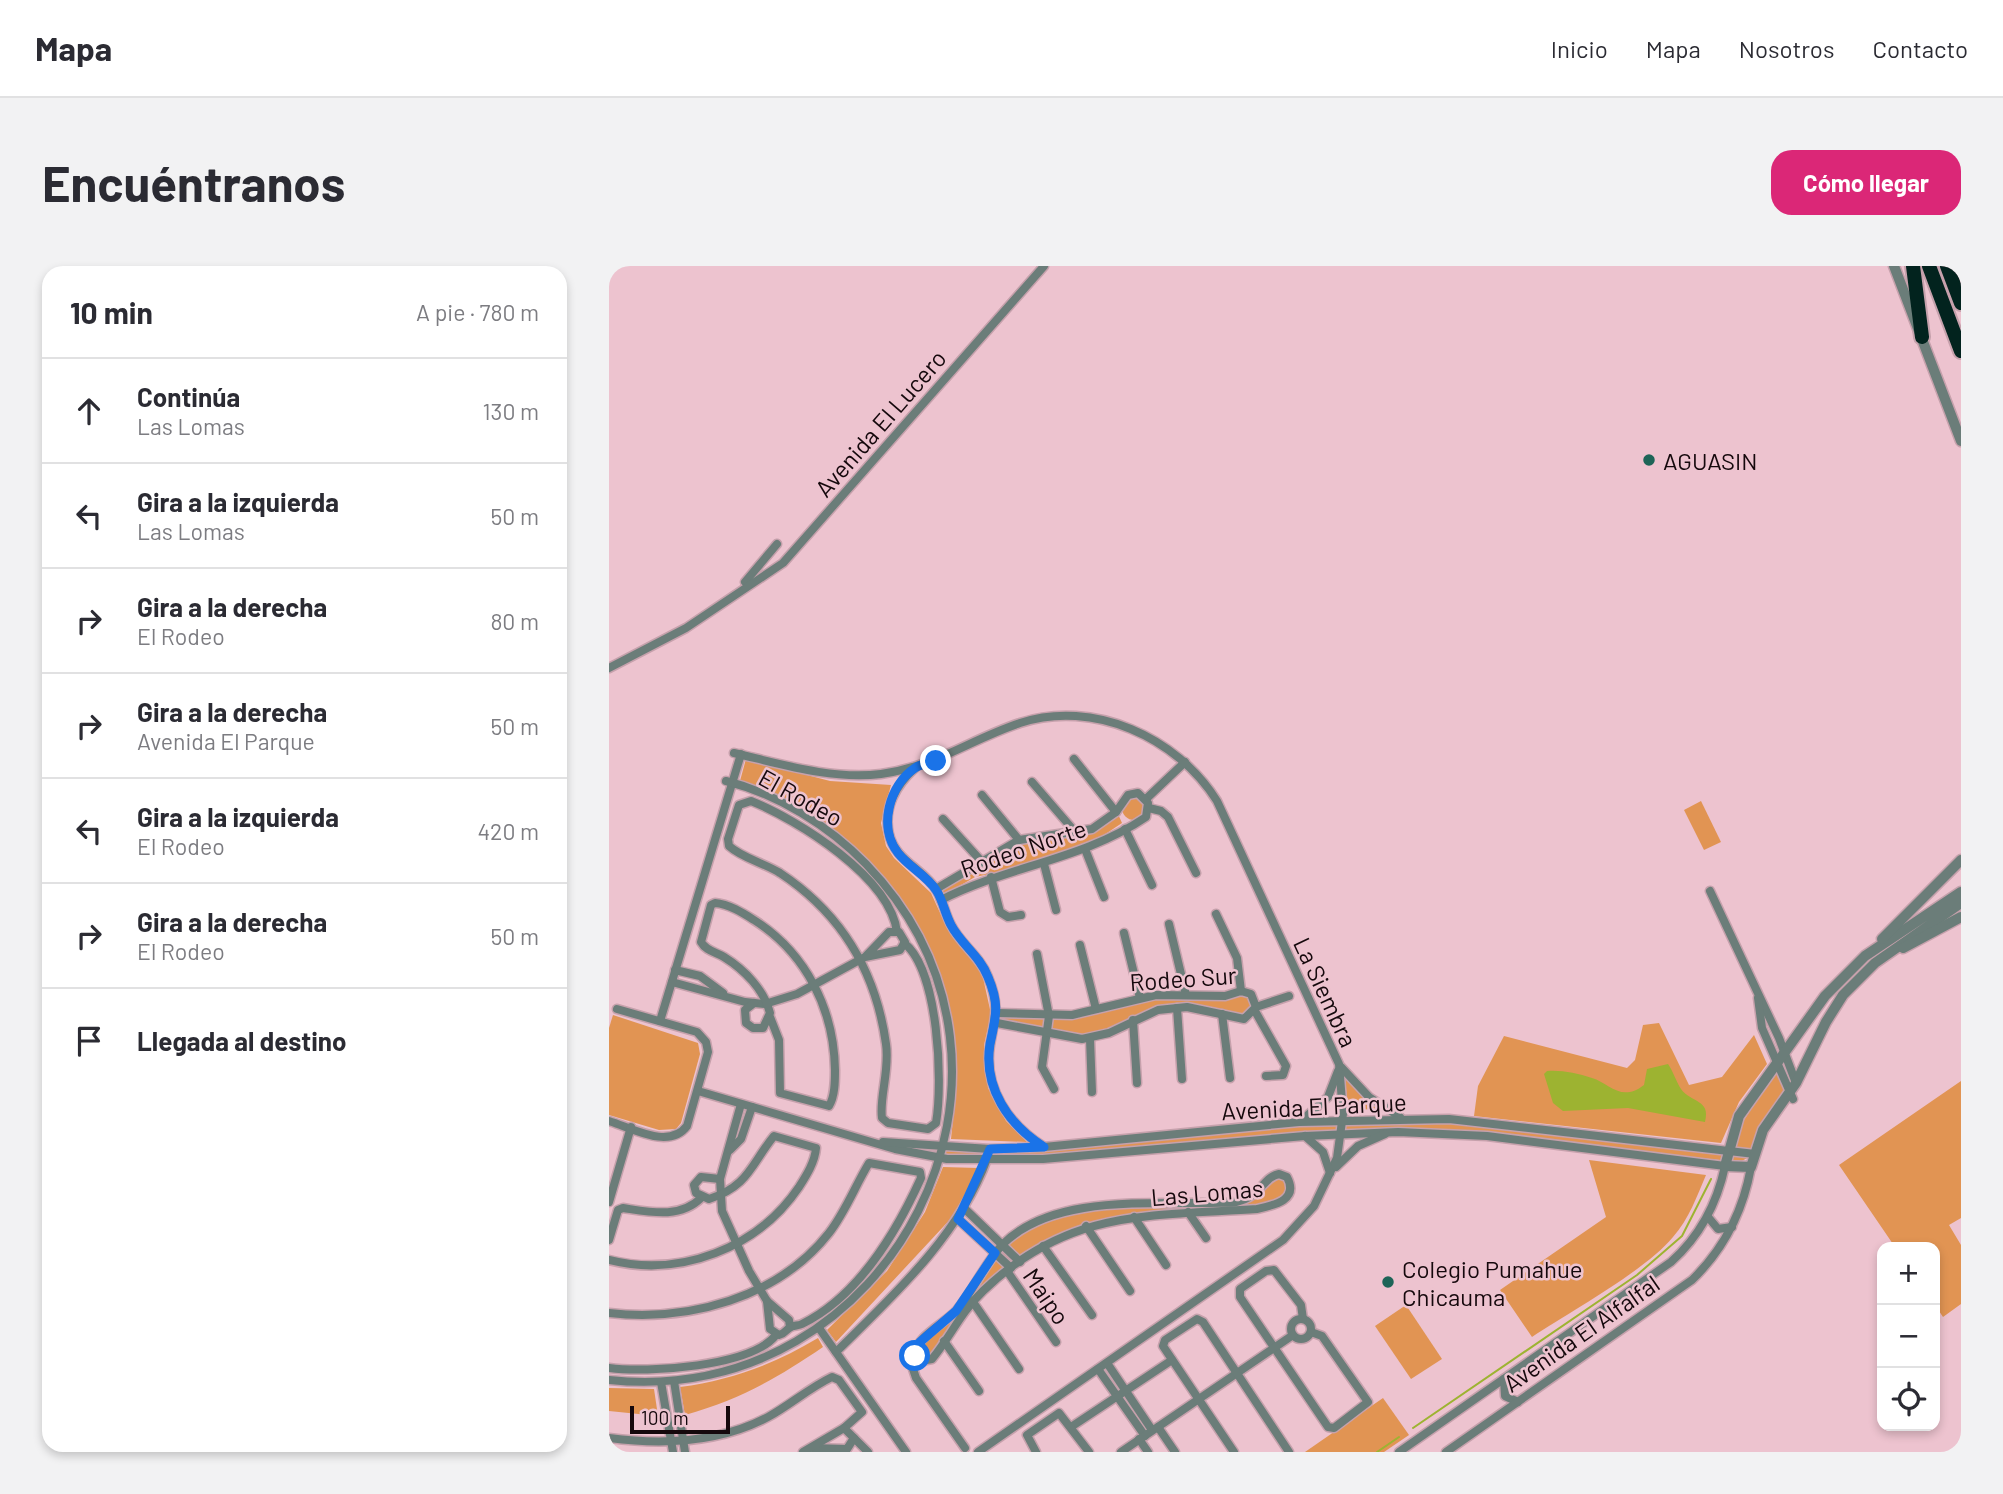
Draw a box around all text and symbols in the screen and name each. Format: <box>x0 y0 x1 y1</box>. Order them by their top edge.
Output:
text: Mapa <box>35 28 112 68</box>
text: Inicio <box>1551 34 1608 63</box>
text: Mapa <box>1646 34 1701 63</box>
text: Nosotros <box>1739 34 1835 63</box>
text: Contacto <box>1873 34 1968 63</box>
button: Cómo llegar <box>1771 150 1961 215</box>
text: Encuéntranos <box>42 153 345 212</box>
text: 10 min <box>70 294 153 330</box>
text: A pie · 780 m <box>416 298 539 326</box>
street label: Avenida El Lucero <box>808 344 952 502</box>
text: Continúa <box>137 381 240 412</box>
icon: ahead <box>70 392 108 430</box>
text: 130 m <box>482 397 539 425</box>
text: Las Lomas <box>137 412 245 440</box>
place label: AGUASIN <box>1663 446 1758 475</box>
marker: AGUASIN <box>1641 452 1657 468</box>
text: Gira a la izquierda <box>137 486 339 517</box>
icon: left <box>70 497 108 535</box>
text: 50 m <box>491 502 539 530</box>
text: Las Lomas <box>137 517 245 545</box>
text: Gira a la derecha <box>137 591 327 622</box>
icon: right <box>70 602 108 640</box>
text: 80 m <box>490 607 539 635</box>
text: El Rodeo <box>137 622 225 650</box>
text: Gira a la derecha <box>137 696 327 727</box>
icon: right <box>70 707 108 745</box>
text: 50 m <box>491 712 539 740</box>
text: Avenida El Parque <box>137 727 315 755</box>
route end <box>920 745 951 776</box>
street label: El Rodeo <box>754 762 848 832</box>
text: Gira a la izquierda <box>137 801 339 832</box>
icon: left <box>70 812 108 850</box>
street label: Rodeo Norte <box>956 813 1090 883</box>
text: 420 m <box>477 817 539 845</box>
text: El Rodeo <box>137 832 225 860</box>
text: Gira a la derecha <box>137 906 327 937</box>
icon: right <box>70 917 108 955</box>
text: 50 m <box>491 922 539 950</box>
street label: La Siembra <box>1288 933 1364 1051</box>
text: El Rodeo <box>137 937 225 965</box>
street label: Rodeo Sur <box>1129 960 1238 996</box>
icon: arrive <box>70 1022 108 1060</box>
text: Llegada al destino <box>137 1025 346 1056</box>
street label: Avenida El Parque <box>1221 1087 1407 1125</box>
street label: Las Lomas <box>1150 1173 1264 1211</box>
map controls <box>1877 1242 1940 1431</box>
button: + <box>1877 1242 1940 1305</box>
place label: Colegio Pumahue Chicauma <box>1402 1254 1583 1311</box>
street label: Maipo <box>1018 1262 1076 1330</box>
street label: Avenida El Alfalfal <box>1497 1268 1665 1398</box>
marker: Colegio Pumahue Chicauma <box>1380 1274 1396 1290</box>
button: − <box>1877 1305 1940 1368</box>
route start <box>899 1340 930 1371</box>
button: locate <box>1877 1368 1940 1431</box>
scale bar <box>630 1403 730 1435</box>
text: 100 m <box>641 1406 689 1429</box>

